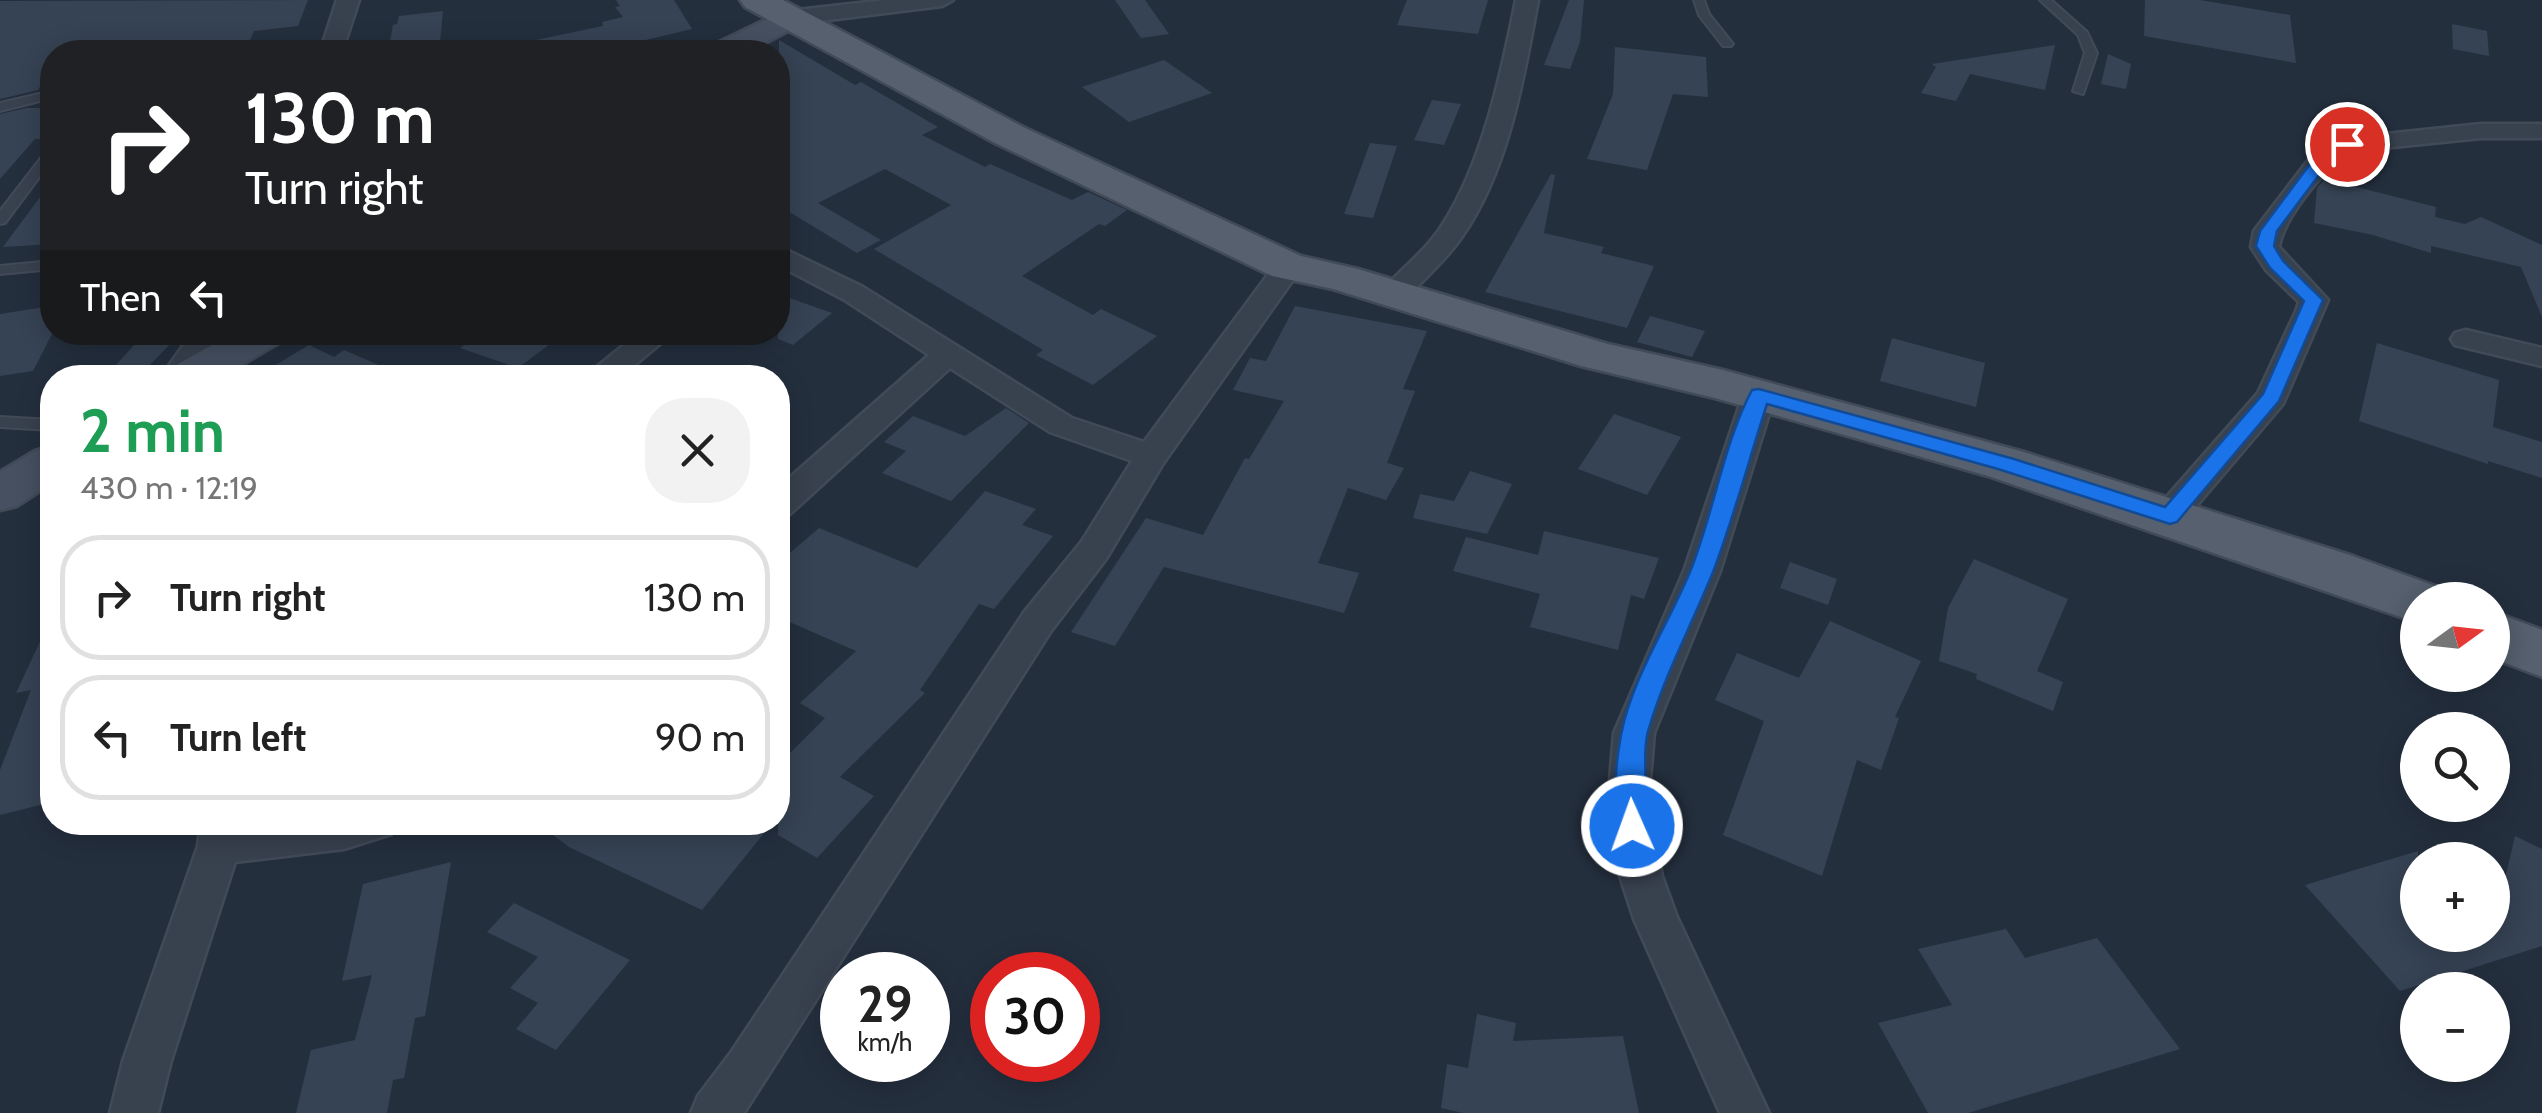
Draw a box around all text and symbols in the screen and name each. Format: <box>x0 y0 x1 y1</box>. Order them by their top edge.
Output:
text: 130 m <box>245 75 435 161</box>
icon: right <box>80 80 210 210</box>
pin <box>2305 102 2390 187</box>
icon: arrive <box>2320 117 2375 172</box>
text: Turn right <box>245 161 424 215</box>
icon: left <box>181 270 236 325</box>
text: Then <box>80 274 161 321</box>
text: 2 min <box>80 394 225 467</box>
button: close <box>645 398 750 503</box>
text: 430 m · 12:19 <box>80 468 258 507</box>
icon: right <box>85 570 140 625</box>
text: Turn right <box>170 574 326 621</box>
text: 130 m <box>644 574 745 621</box>
north arrow <box>2400 582 2510 692</box>
map controls <box>2400 582 2510 1082</box>
icon: left <box>85 710 140 765</box>
button: search <box>2400 712 2510 822</box>
text: Turn left <box>170 714 306 761</box>
text: 90 m <box>655 714 745 761</box>
position arrow <box>1580 774 1684 878</box>
button: + <box>2400 842 2510 952</box>
speed limit sign: 30 <box>970 952 1100 1082</box>
button: − <box>2400 972 2510 1082</box>
text: 29 <box>858 974 912 1035</box>
text: km/h <box>858 1027 912 1057</box>

